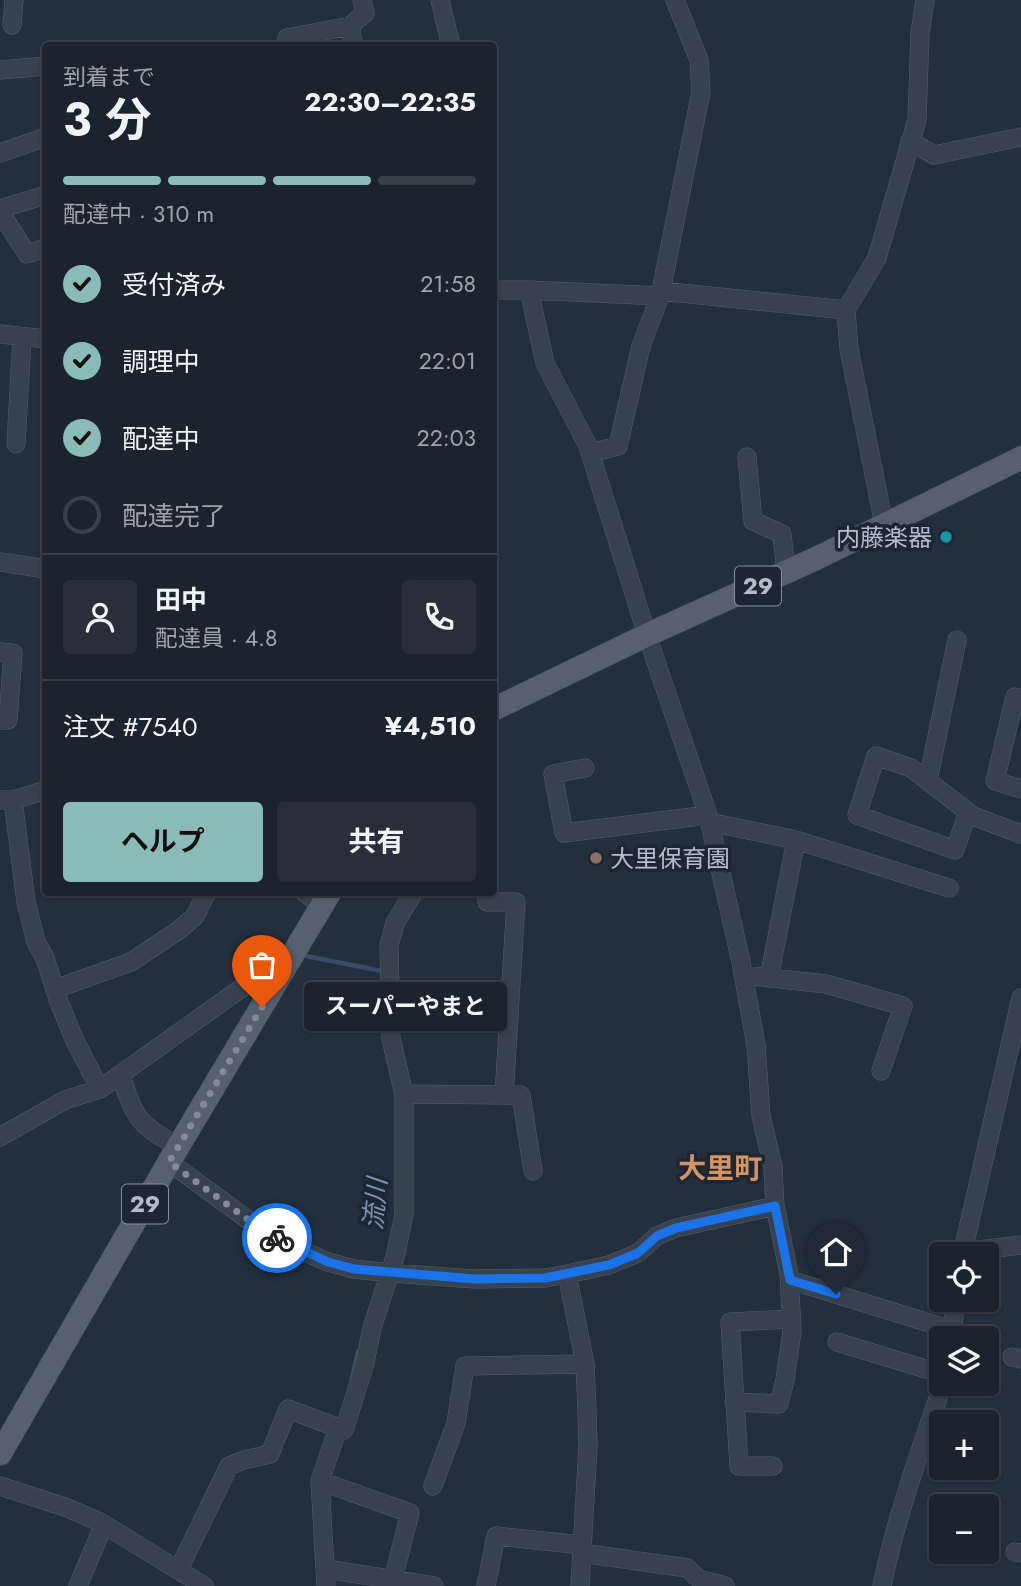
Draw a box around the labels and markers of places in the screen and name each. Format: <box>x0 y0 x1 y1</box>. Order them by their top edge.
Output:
place label: 内藤楽器 <box>836 520 932 555</box>
marker: 内藤楽器 <box>938 529 954 545</box>
place label: 大里保育園 <box>610 841 730 876</box>
marker: 大里保育園 <box>588 850 604 866</box>
pin <box>232 935 292 1007</box>
callout: スーパーやまと <box>304 982 507 1032</box>
pin <box>806 1222 866 1294</box>

